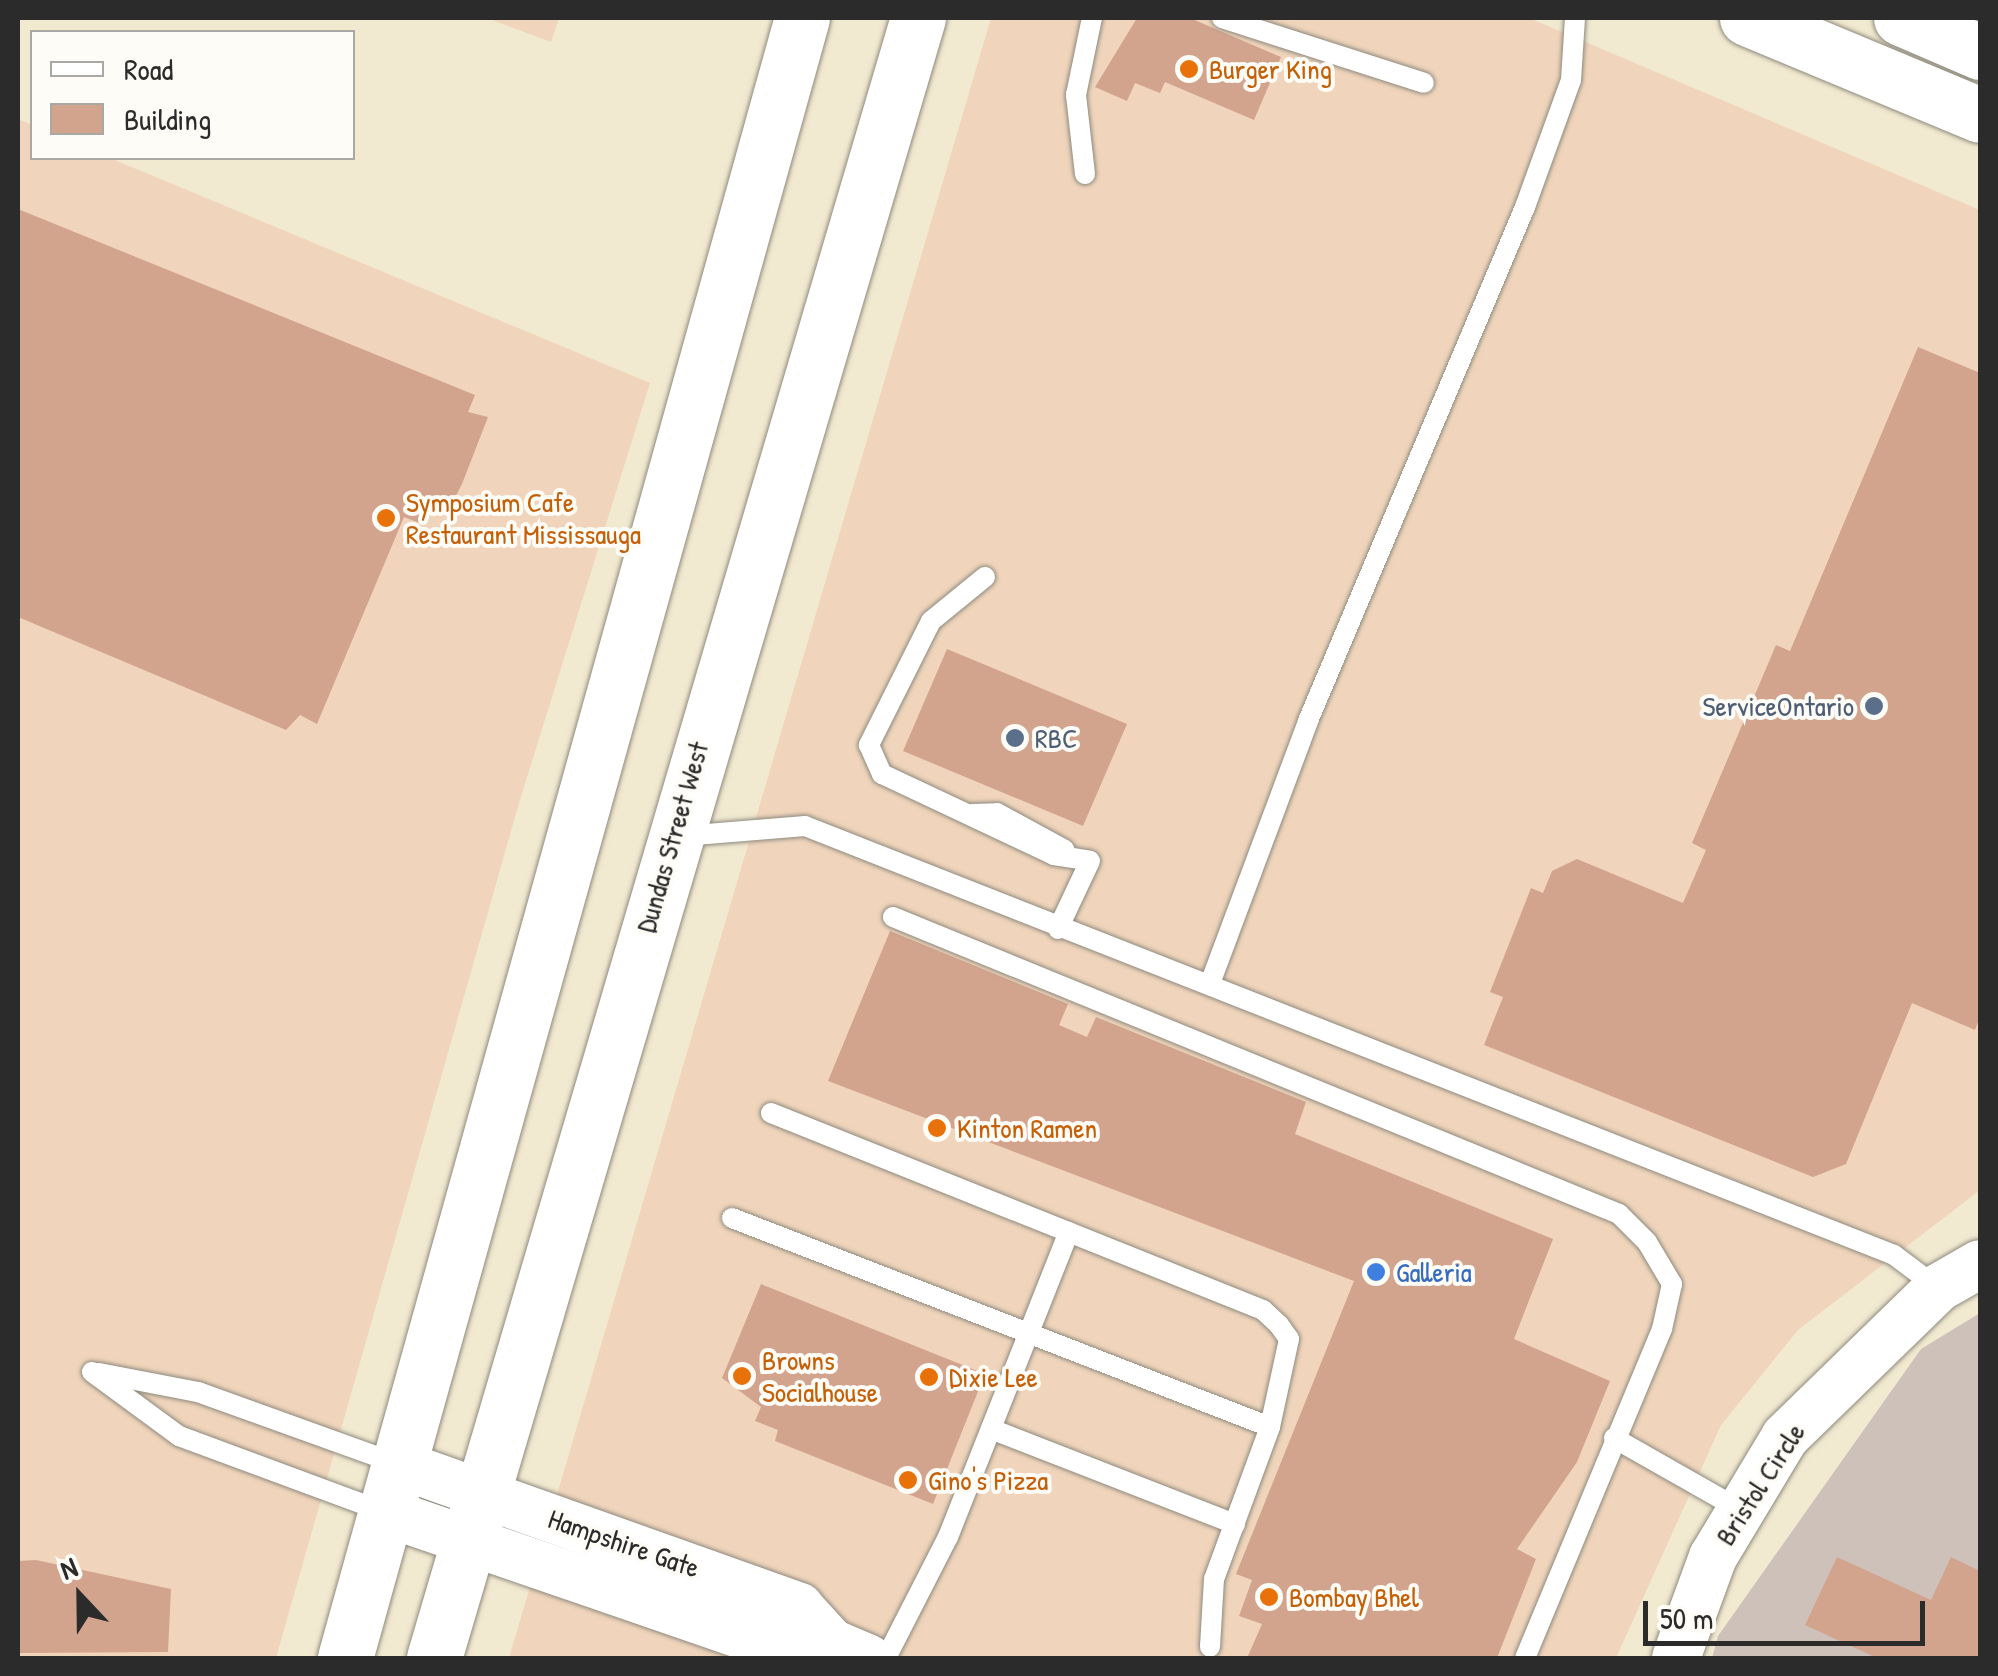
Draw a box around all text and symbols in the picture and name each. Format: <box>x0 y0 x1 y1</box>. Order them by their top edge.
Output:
legend <box>30 30 355 160</box>
text: Road <box>124 49 173 89</box>
place label: Burger King <box>1209 52 1332 86</box>
marker: Burger King <box>1178 58 1200 80</box>
text: Building <box>124 99 211 139</box>
place label: Symposium Cafe Restaurant Mississauga <box>406 485 641 551</box>
marker: Symposium Cafe Restaurant Mississauga <box>375 507 397 529</box>
place label: ServiceOntario <box>1703 689 1854 723</box>
marker: ServiceOntario <box>1863 695 1885 717</box>
place label: RBC <box>1035 721 1077 755</box>
marker: RBC <box>1004 727 1026 749</box>
street label: Dundas Street West <box>629 738 715 936</box>
place label: Kinton Ramen <box>957 1111 1097 1145</box>
marker: Kinton Ramen <box>926 1117 948 1139</box>
place label: Galleria <box>1396 1255 1472 1289</box>
marker: Galleria <box>1365 1261 1387 1283</box>
place label: Browns Socialhouse <box>762 1343 878 1409</box>
place label: Dixie Lee <box>949 1360 1038 1394</box>
marker: Browns Socialhouse <box>731 1365 753 1387</box>
marker: Dixie Lee <box>918 1366 940 1388</box>
street label: Bristol Circle <box>1708 1417 1812 1551</box>
place label: Gino's Pizza <box>928 1463 1048 1497</box>
marker: Gino's Pizza <box>897 1469 919 1491</box>
street label: Hampshire Gate <box>544 1501 704 1585</box>
north arrow <box>30 1546 130 1646</box>
text: N <box>55 1548 83 1589</box>
place label: Bombay Bhel <box>1289 1580 1419 1614</box>
scale bar <box>1648 1581 1930 1643</box>
marker: Bombay Bhel <box>1258 1586 1280 1608</box>
text: 50 m <box>1660 1598 1713 1638</box>

